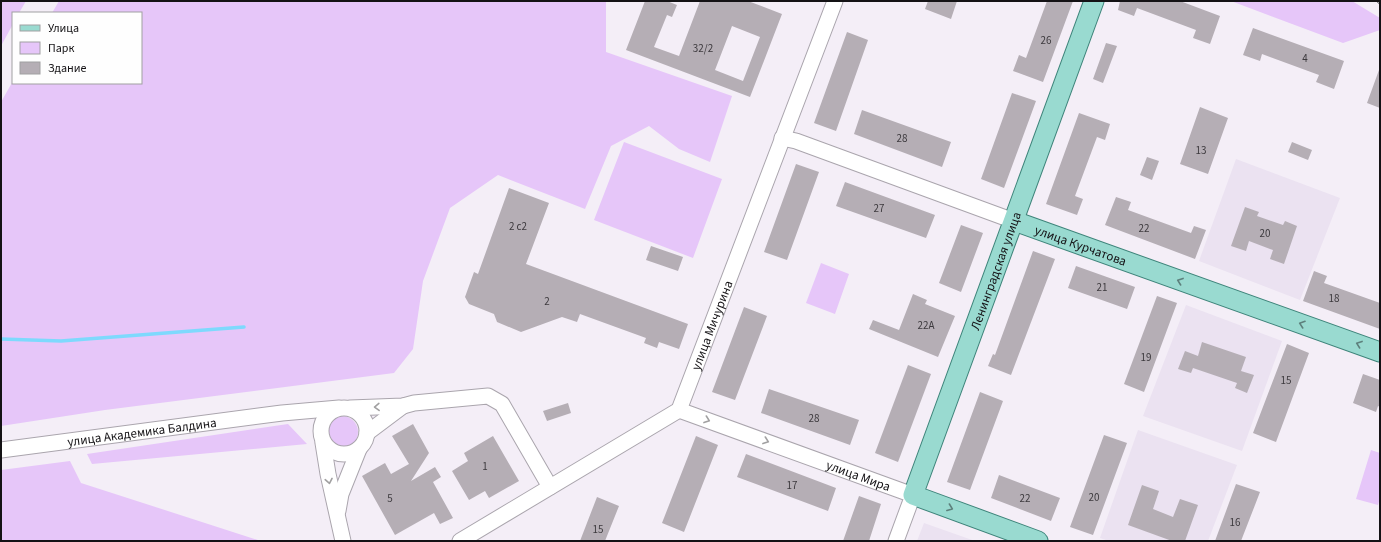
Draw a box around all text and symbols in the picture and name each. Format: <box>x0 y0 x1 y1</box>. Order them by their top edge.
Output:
legend <box>12 12 142 84</box>
text: Улица <box>48 20 79 37</box>
house number: 26 <box>1041 33 1052 48</box>
text: Парк <box>48 40 74 57</box>
house number: 32/2 <box>693 41 713 56</box>
house number: 4 <box>1302 51 1308 66</box>
text: Здание <box>48 60 87 77</box>
house number: 28 <box>897 131 908 146</box>
house number: 13 <box>1196 143 1206 158</box>
house number: 27 <box>874 201 884 216</box>
street label: Ленинградская улица <box>966 209 1026 333</box>
house number: 2 с2 <box>509 219 527 234</box>
street label: улица Курчатова <box>1032 221 1129 271</box>
house number: 22 <box>1139 221 1149 236</box>
house number: 20 <box>1260 226 1270 241</box>
one-way arrow <box>1176 277 1183 285</box>
street label: улица Мичурина <box>687 278 738 373</box>
house number: 21 <box>1097 280 1107 295</box>
house number: 18 <box>1329 291 1340 306</box>
house number: 2 <box>544 294 550 309</box>
house number: 22А <box>918 318 934 333</box>
one-way arrow <box>1299 320 1306 329</box>
one-way arrow <box>1356 341 1363 349</box>
house number: 19 <box>1141 350 1151 365</box>
house number: 15 <box>1281 373 1291 388</box>
one-way arrow <box>374 403 380 411</box>
house number: 28 <box>809 411 820 426</box>
street label: улица Академика Балдина <box>66 414 218 451</box>
one-way arrow <box>703 415 710 423</box>
one-way arrow <box>763 437 770 445</box>
street label: улица Мира <box>824 456 893 496</box>
house number: 1 <box>482 459 488 474</box>
one-way arrow <box>324 478 333 484</box>
house number: 17 <box>787 478 797 493</box>
house number: 20 <box>1089 490 1099 505</box>
house number: 5 <box>387 491 393 506</box>
house number: 22 <box>1020 491 1030 506</box>
one-way arrow <box>946 503 953 512</box>
house number: 16 <box>1230 515 1241 530</box>
house number: 15 <box>593 522 603 537</box>

